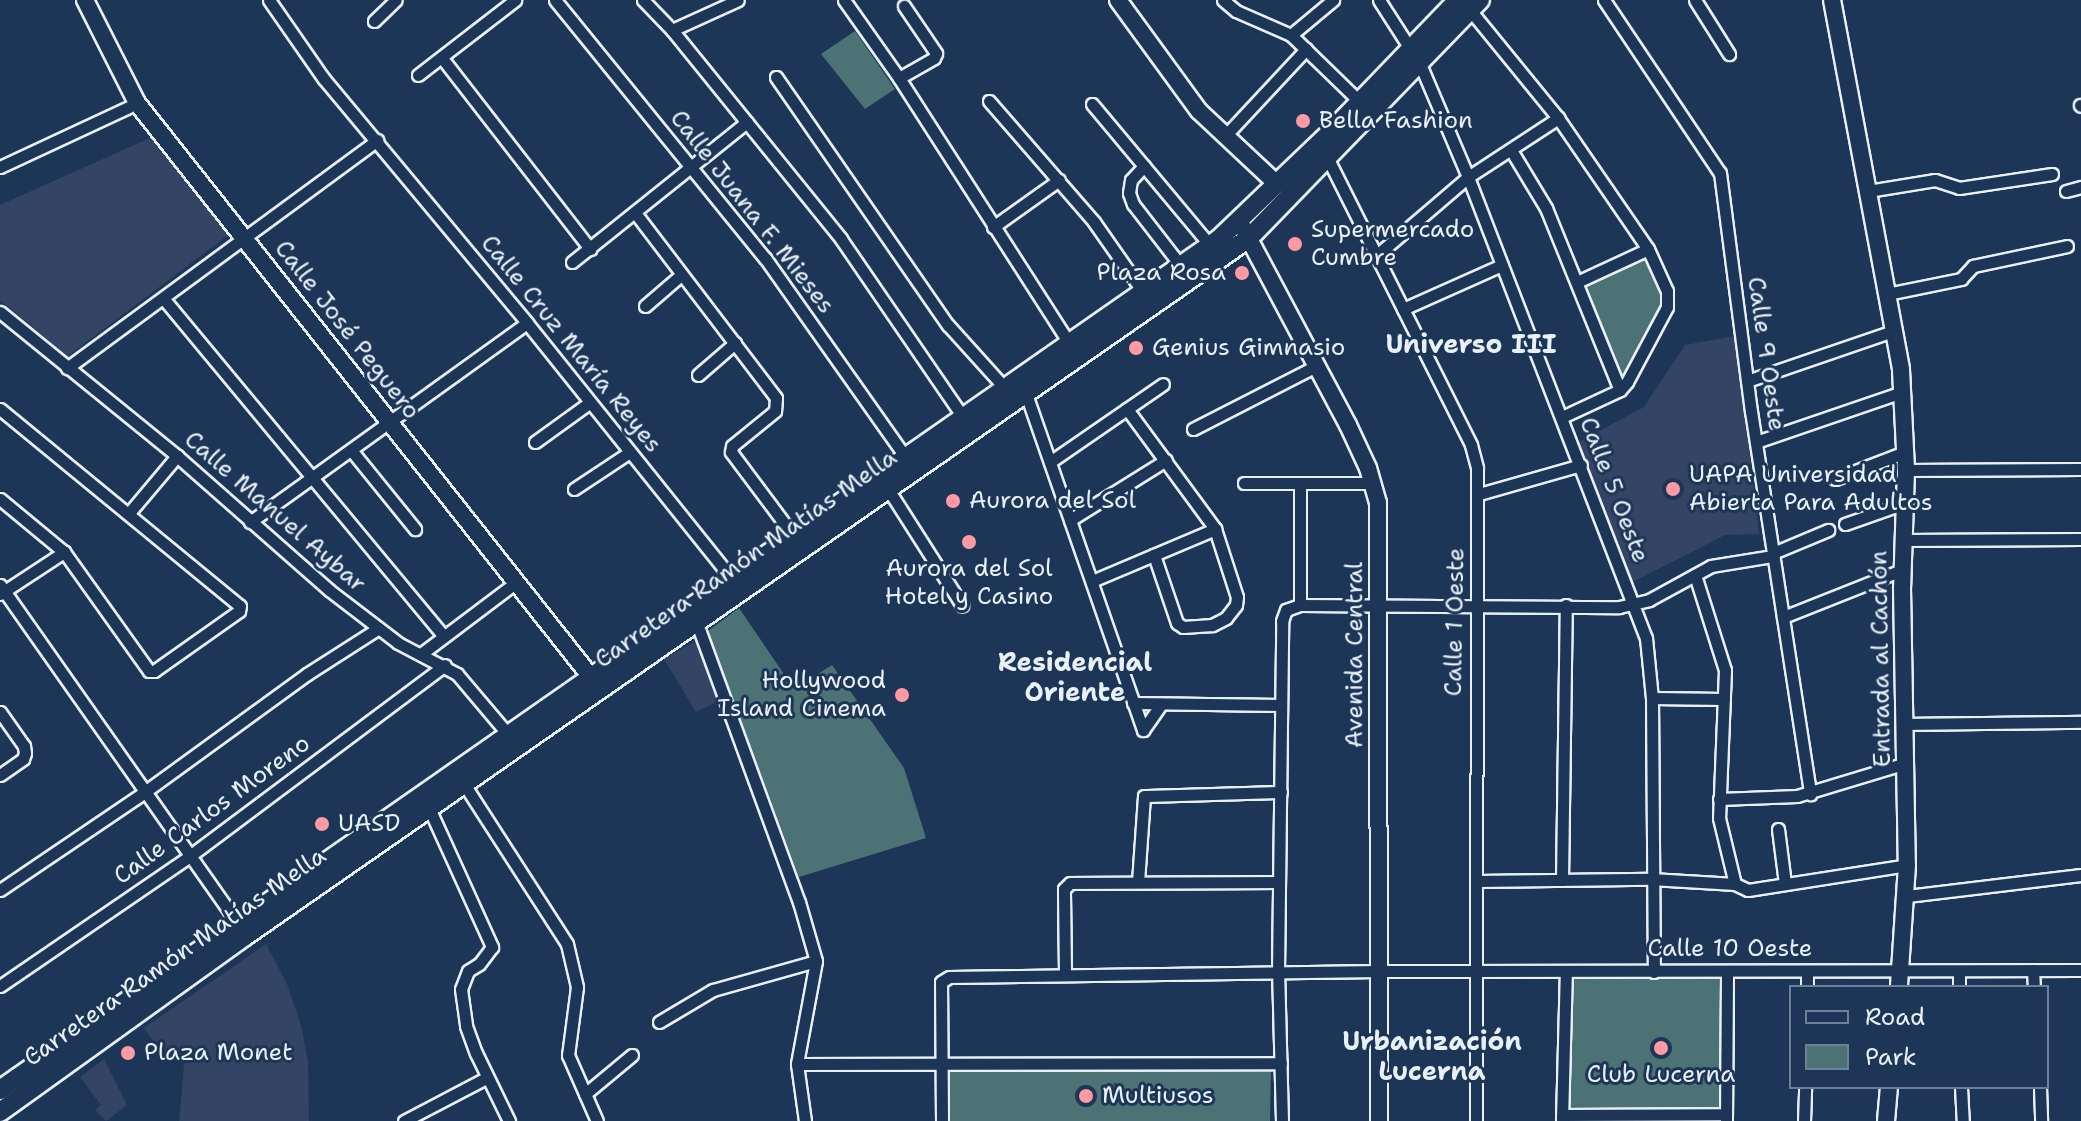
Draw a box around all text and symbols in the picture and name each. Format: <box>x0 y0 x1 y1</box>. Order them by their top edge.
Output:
street label: Calle Juana F. Mieses <box>664 105 840 319</box>
place label: Bella Fashion <box>1319 107 1473 135</box>
marker: Bella Fashion <box>1294 112 1312 130</box>
place label: Supermercado Cumbre <box>1311 216 1474 272</box>
street label: Calle Cruz María Reyes <box>474 229 668 459</box>
street label: Calle José Peguero <box>268 235 426 425</box>
marker: Supermercado Cumbre <box>1286 235 1304 253</box>
place label: Plaza Rosa <box>1097 259 1226 287</box>
marker: Plaza Rosa <box>1233 264 1251 282</box>
street label: Calle 9 Oeste <box>1741 275 1791 433</box>
district label: Universo III <box>1385 328 1557 360</box>
place label: Genius Gimnasio <box>1152 334 1345 362</box>
marker: Genius Gimnasio <box>1127 339 1145 357</box>
street label: Calle 5 Oeste <box>1573 413 1655 567</box>
street label: Calle Manuel Aybar <box>178 425 372 599</box>
street label: Carretera Ramón Matías Mella <box>590 443 902 675</box>
place label: UAPA Universidad Abierta Para Adultos <box>1689 461 1933 517</box>
marker: UAPA Universidad Abierta Para Adultos <box>1664 480 1682 498</box>
place label: Aurora del Sol <box>969 487 1136 515</box>
marker: Aurora del Sol <box>944 492 962 510</box>
marker: Aurora del Sol Hotel y Casino <box>960 533 978 551</box>
street label: Calle 1 Oeste <box>1439 547 1471 697</box>
street label: Entrada al Cachón <box>1865 550 1897 768</box>
place label: Aurora del Sol Hotel y Casino <box>885 555 1053 611</box>
street label: Avenida Central <box>1341 562 1369 748</box>
district label: Residencial Oriente <box>998 646 1152 708</box>
place label: Hollywood Island Cinema <box>717 667 886 723</box>
marker: Hollywood Island Cinema <box>893 686 911 704</box>
street label: Calle Carlos Moreno <box>108 729 316 891</box>
place label: UASD <box>338 810 400 838</box>
marker: UASD <box>313 815 331 833</box>
street label: Carretera Ramón Matías Mella <box>19 841 331 1073</box>
street label: Calle 10 Oeste <box>1648 935 1812 963</box>
legend <box>1789 985 2049 1089</box>
text: Road <box>1865 1001 1925 1033</box>
district label: Urbanización Lucerna <box>1342 1025 1522 1086</box>
place label: Plaza Monet <box>144 1039 293 1067</box>
marker: Club Lucerna <box>1652 1039 1670 1057</box>
text: Park <box>1865 1041 1917 1073</box>
marker: Plaza Monet <box>119 1044 137 1062</box>
place label: Club Lucerna <box>1587 1061 1735 1089</box>
place label: Multiusos <box>1102 1082 1214 1110</box>
marker: Multiusos <box>1077 1087 1095 1105</box>

